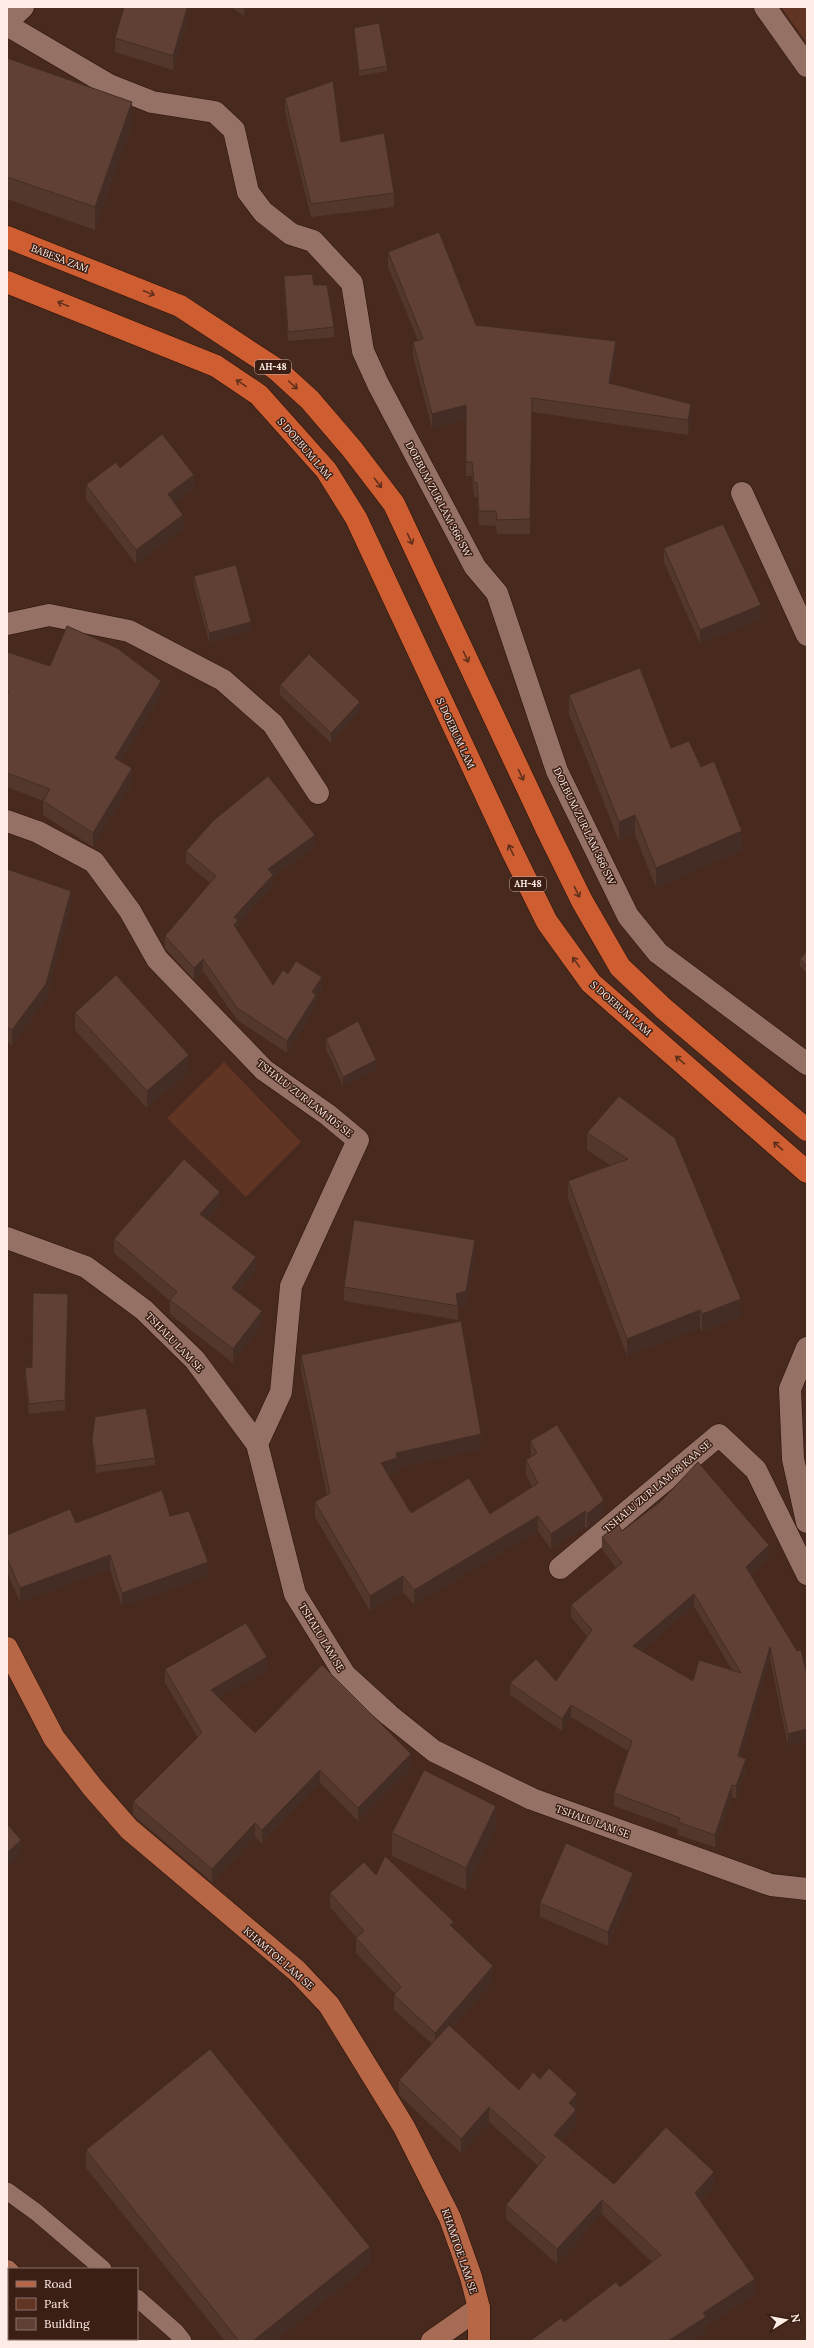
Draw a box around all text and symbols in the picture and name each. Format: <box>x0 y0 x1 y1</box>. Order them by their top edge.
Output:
street label: BABESA ZAM <box>29 242 90 275</box>
one-way arrow <box>142 290 154 298</box>
one-way arrow <box>58 300 70 308</box>
road number: AH-48 <box>255 360 291 374</box>
one-way arrow <box>235 379 246 387</box>
one-way arrow <box>288 380 298 390</box>
street label: S DOEBUM LAM <box>275 415 335 482</box>
street label: DOEBUM ZUR LAM 366 SW <box>403 439 475 560</box>
one-way arrow <box>374 478 382 489</box>
one-way arrow <box>407 533 414 545</box>
one-way arrow <box>463 651 470 663</box>
street label: S DOEBUM LAM <box>433 696 478 771</box>
street label: DOEBUM ZUR LAM 366 SW <box>550 765 619 888</box>
one-way arrow <box>518 768 525 780</box>
one-way arrow <box>507 844 514 856</box>
road number: AH-48 <box>510 877 546 891</box>
one-way arrow <box>574 885 582 897</box>
one-way arrow <box>572 956 580 967</box>
street label: S DOEBUM LAM <box>587 978 654 1038</box>
one-way arrow <box>675 1055 685 1065</box>
street label: TSHALU ZUR LAM 105 SE <box>254 1057 355 1140</box>
one-way arrow <box>773 1142 783 1151</box>
street label: TSHALU LAM SE <box>143 1310 206 1375</box>
street label: TSHALU ZUR LAM 98 KAA SE <box>601 1437 714 1535</box>
street label: TSHALU LAM SE <box>296 1601 347 1674</box>
street label: TSHALU LAM SE <box>554 1802 632 1841</box>
street label: KHAMTOE LAM SE <box>241 1924 317 1993</box>
street label: KHAMTOE LAM SE <box>439 2207 480 2295</box>
legend <box>8 2268 138 2340</box>
text: Road <box>44 2276 72 2291</box>
text: Park <box>44 2296 70 2311</box>
north arrow <box>766 2300 806 2340</box>
text: N <box>788 2313 804 2324</box>
text: Building <box>44 2316 90 2331</box>

